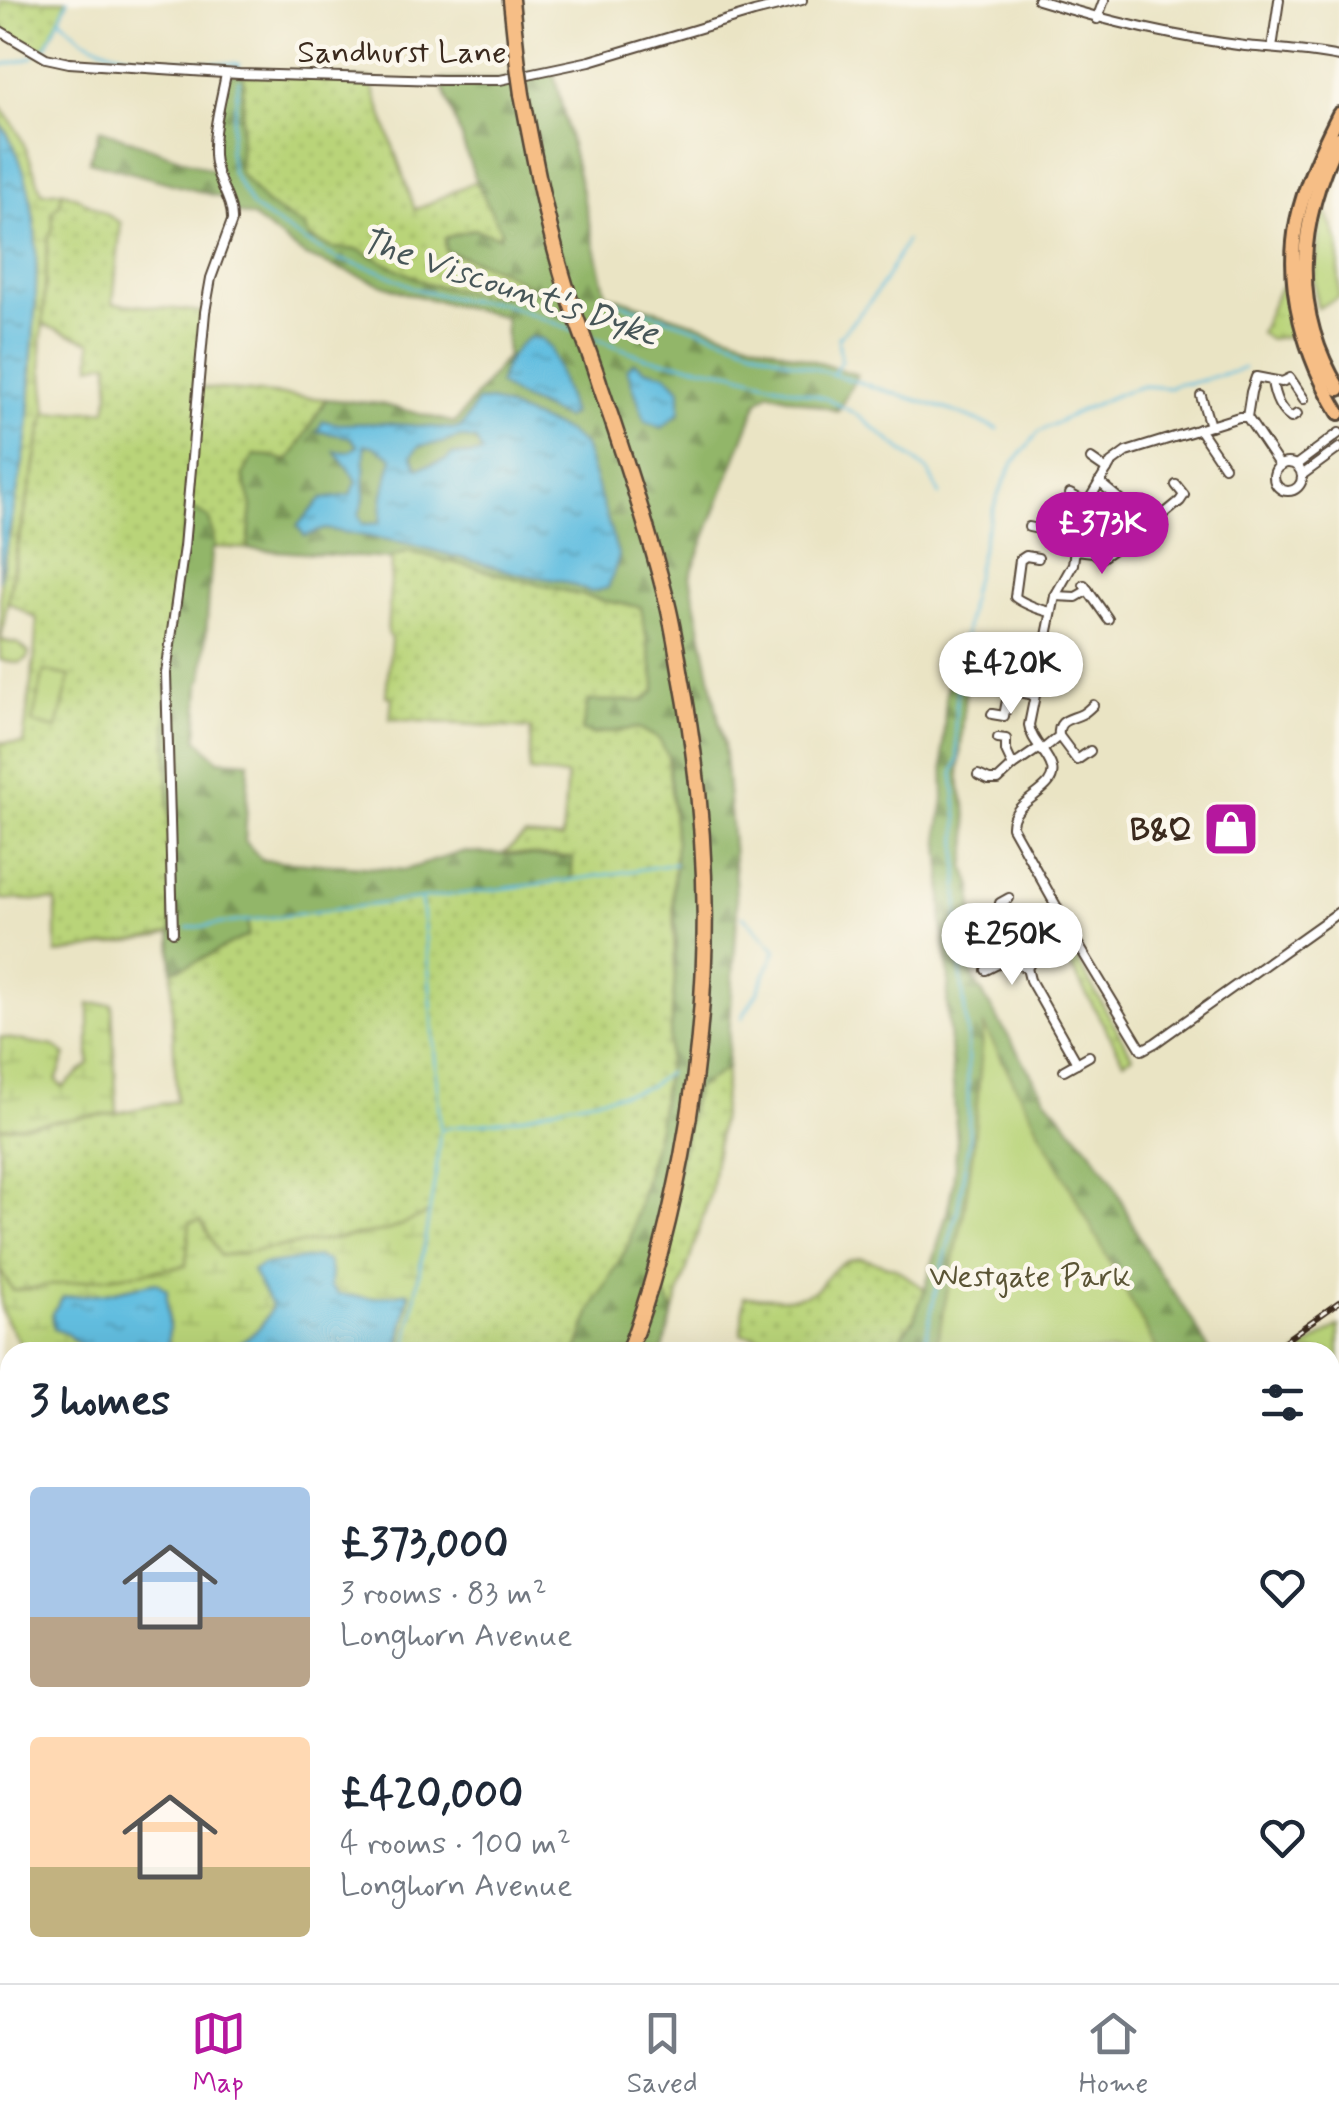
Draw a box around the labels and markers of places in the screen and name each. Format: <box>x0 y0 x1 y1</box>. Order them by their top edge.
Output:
pin: £373K <box>1032 492 1172 577</box>
pin: £420K <box>941 632 1081 717</box>
shop icon: B&Q <box>1201 799 1261 859</box>
place label: B&Q <box>1130 810 1192 852</box>
pin: £250K <box>942 903 1082 988</box>

